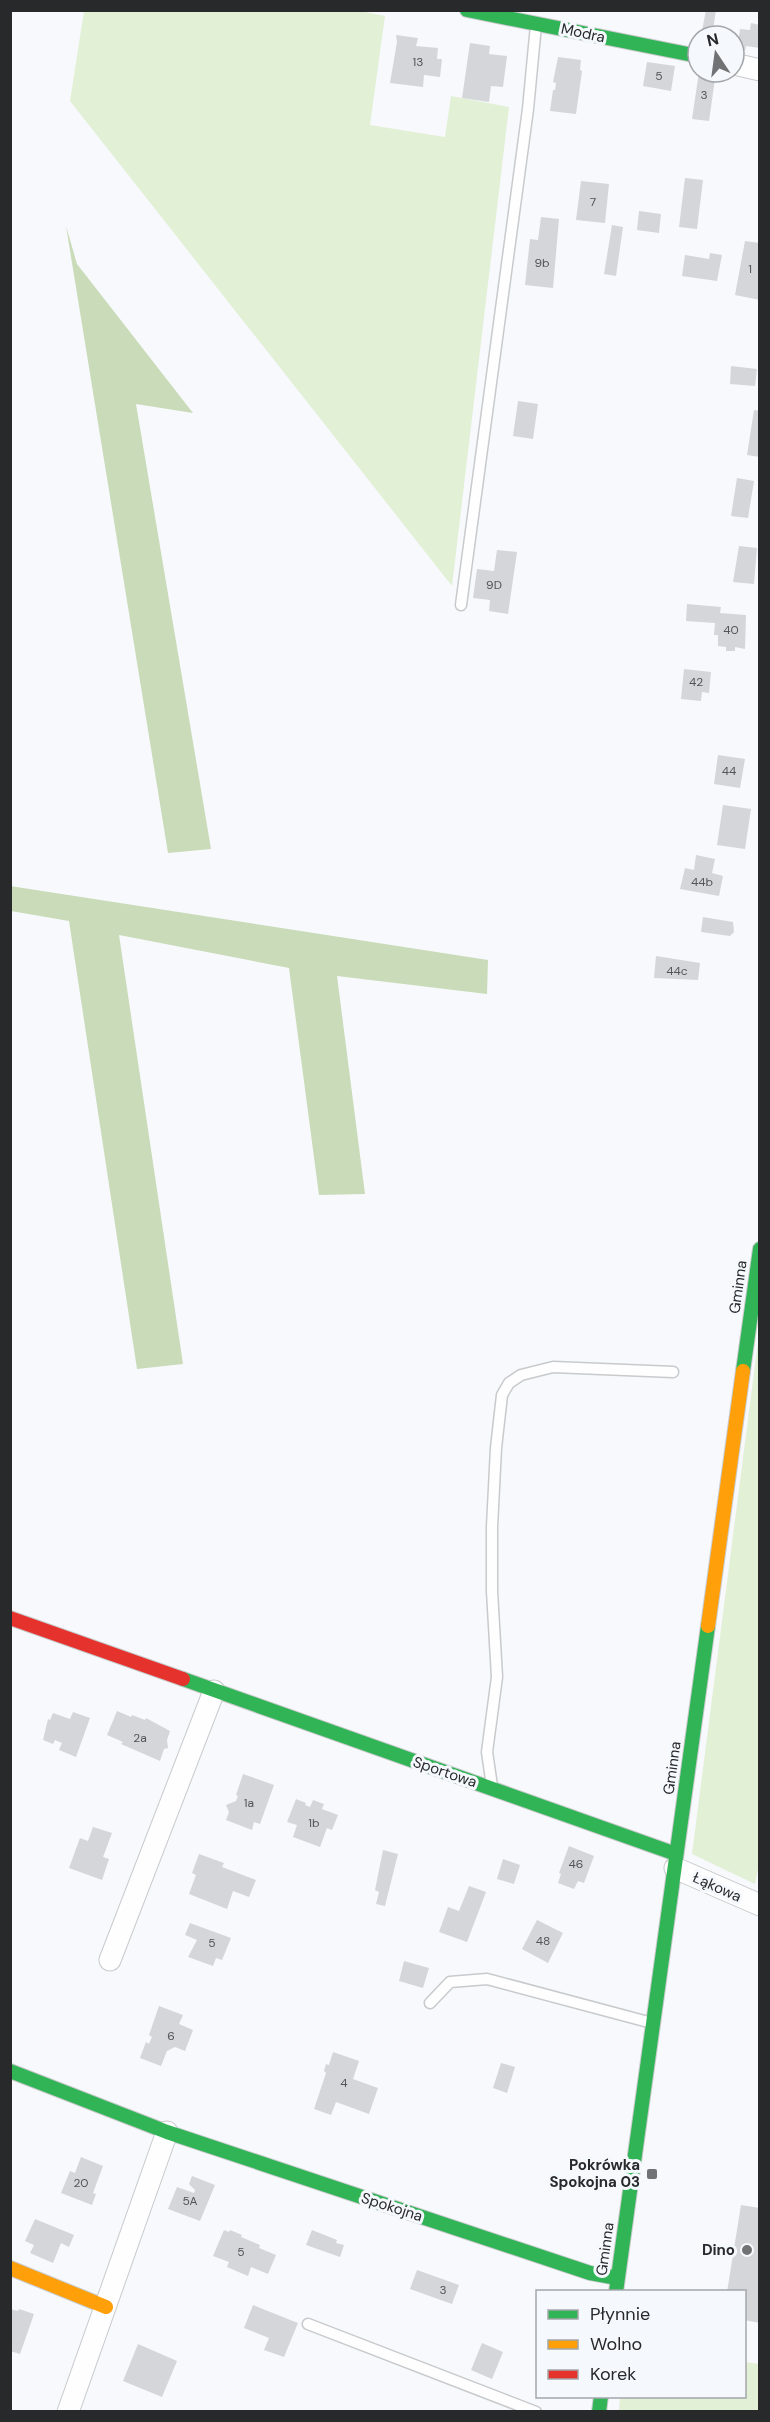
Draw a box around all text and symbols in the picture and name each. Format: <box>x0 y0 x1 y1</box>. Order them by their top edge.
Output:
street label: Modra <box>559 19 607 47</box>
north arrow <box>686 24 746 84</box>
text: N <box>705 28 721 51</box>
house number: 13 <box>413 54 423 70</box>
house number: 5 <box>655 68 663 84</box>
house number: 3 <box>700 87 708 103</box>
house number: 7 <box>590 194 596 210</box>
house number: 9b <box>534 255 550 271</box>
house number: 1 <box>748 261 752 277</box>
house number: 9D <box>486 577 502 593</box>
house number: 40 <box>723 622 739 638</box>
house number: 42 <box>689 674 703 690</box>
house number: 44 <box>722 763 736 779</box>
house number: 44b <box>691 874 713 890</box>
house number: 44c <box>666 963 688 979</box>
street label: Gminna <box>724 1259 752 1315</box>
house number: 2a <box>133 1730 147 1746</box>
street label: Gminna <box>658 1740 686 1796</box>
street label: Sportowa <box>410 1752 480 1792</box>
house number: 1a <box>244 1795 254 1811</box>
house number: 1b <box>308 1815 320 1831</box>
house number: 46 <box>569 1856 583 1872</box>
street label: Łąkowa <box>689 1867 745 1907</box>
house number: 48 <box>536 1933 550 1949</box>
house number: 5 <box>208 1935 216 1951</box>
house number: 6 <box>167 2028 175 2044</box>
house number: 4 <box>340 2075 348 2091</box>
place label: Pokrówka Spokojna 03 <box>549 2155 640 2192</box>
marker: Pokrówka Spokojna 03 <box>645 2167 659 2181</box>
house number: 20 <box>73 2175 89 2191</box>
street label: Spokojna <box>359 2188 425 2226</box>
house number: 5A <box>183 2193 197 2209</box>
street label: Gminna <box>591 2221 619 2277</box>
place label: Dino <box>702 2240 735 2260</box>
marker: Dino <box>740 2243 754 2257</box>
house number: 5 <box>237 2244 245 2260</box>
house number: 3 <box>439 2282 447 2298</box>
legend <box>536 2290 746 2398</box>
text: Płynnie <box>590 2302 650 2326</box>
text: Wolno <box>590 2332 642 2356</box>
text: Korek <box>590 2362 636 2386</box>

